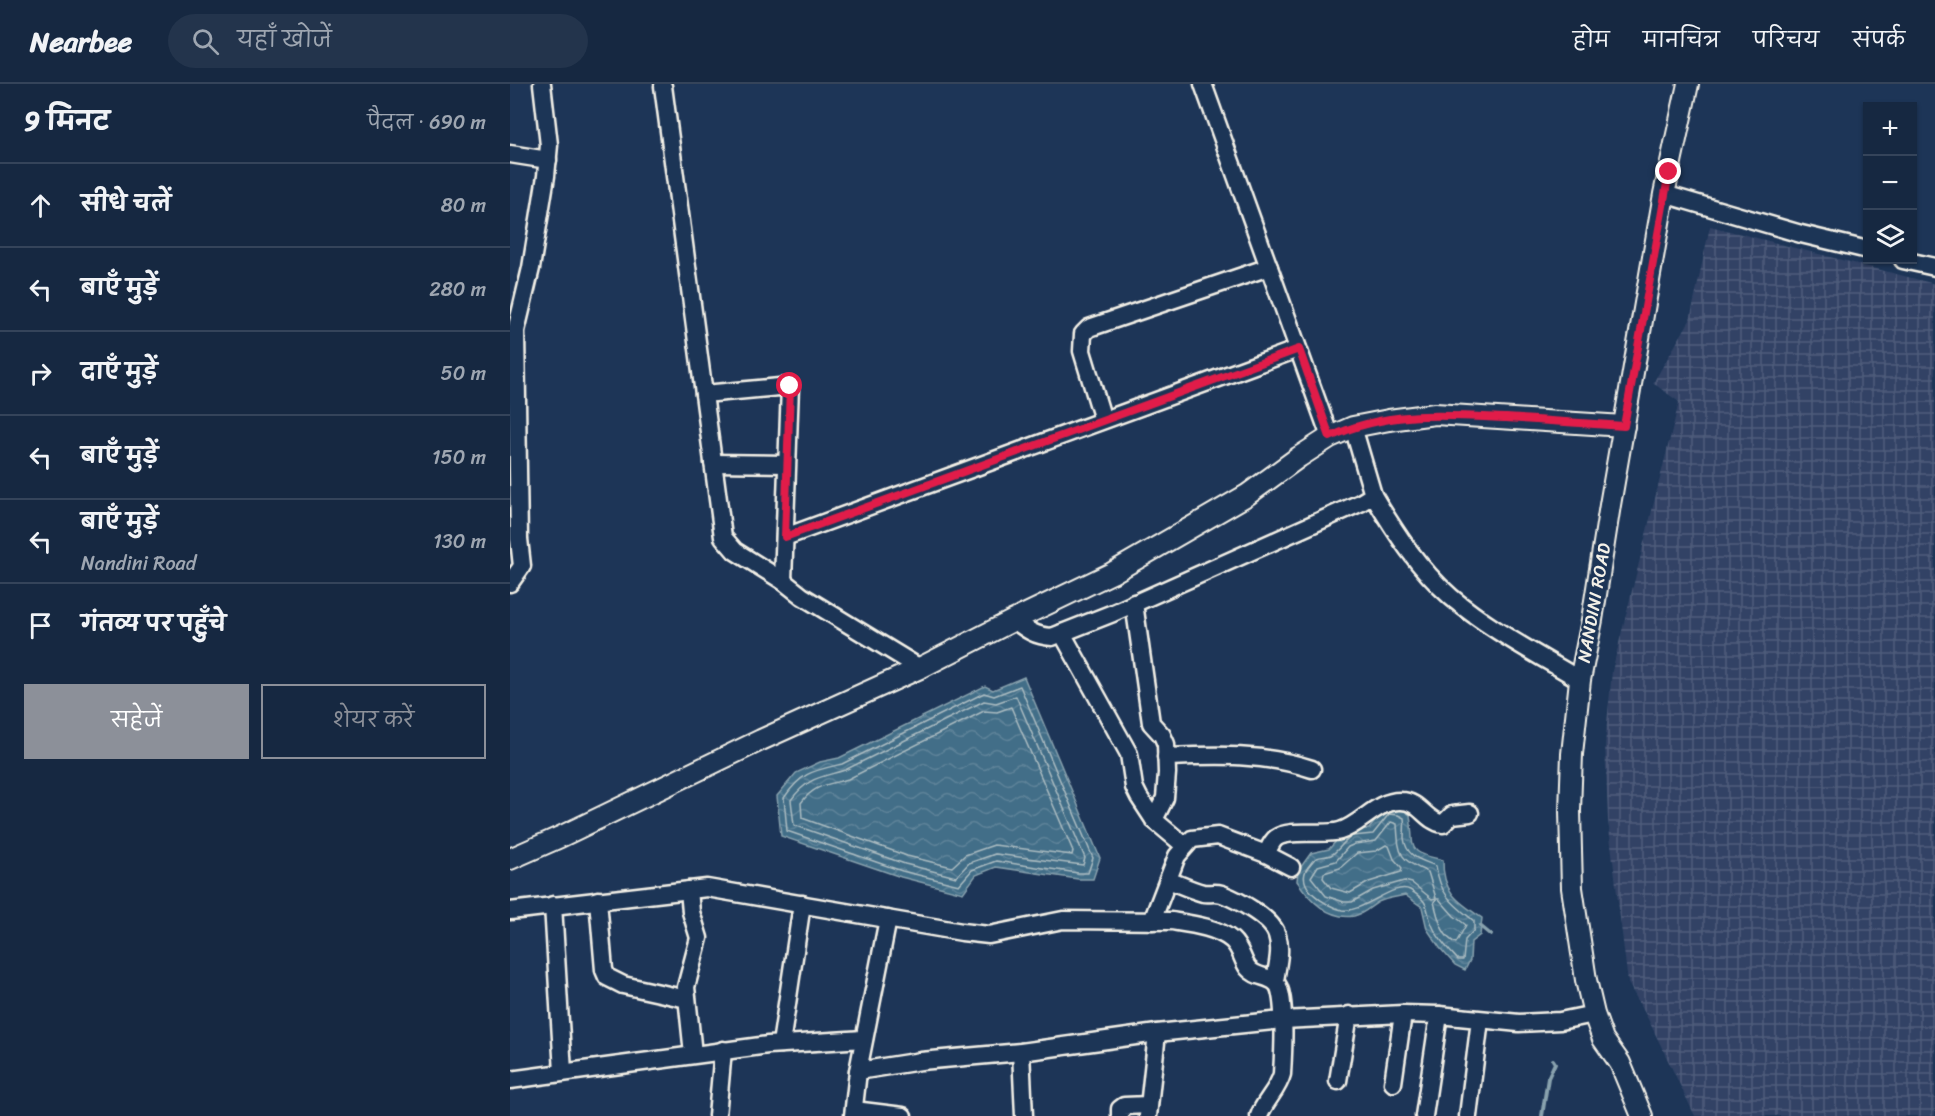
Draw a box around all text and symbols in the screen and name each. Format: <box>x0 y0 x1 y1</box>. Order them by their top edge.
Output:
search box <box>168 14 588 68</box>
text: Nearbee <box>30 17 132 66</box>
text: यहाँ खोजें <box>237 20 332 59</box>
text: होम <box>1573 21 1610 59</box>
text: मानचित्र <box>1643 21 1720 59</box>
text: परिचय <box>1753 21 1819 59</box>
text: संपर्क <box>1852 21 1905 59</box>
icon: search <box>189 25 222 58</box>
text: 9 मिनट <box>24 98 110 144</box>
map controls <box>1863 102 1917 264</box>
button: + <box>1863 102 1917 156</box>
text: पैदल · 690 m <box>367 105 486 140</box>
button: − <box>1863 156 1917 210</box>
route end <box>1655 158 1681 184</box>
text: सीधे चलें <box>81 184 171 223</box>
text: 80 m <box>441 188 486 223</box>
icon: ahead <box>24 189 57 222</box>
button: layers <box>1863 210 1917 264</box>
text: बाएँ मुड़ें <box>81 268 158 307</box>
text: 280 m <box>429 272 486 307</box>
icon: left <box>24 273 57 306</box>
text: दाएँ मुड़ें <box>81 352 158 391</box>
text: 50 m <box>441 356 486 391</box>
icon: right <box>24 357 57 390</box>
route start <box>776 372 802 398</box>
text: बाएँ मुड़ें <box>81 436 158 475</box>
text: 150 m <box>432 440 486 475</box>
icon: left <box>24 441 57 474</box>
text: बाएँ मुड़ें <box>81 502 158 541</box>
text: 130 m <box>433 524 486 559</box>
icon: left <box>24 525 57 558</box>
street label: NANDINI ROAD <box>1568 540 1620 665</box>
text: Nandini Road <box>81 546 196 581</box>
text: गंतव्य पर पहुँचे <box>81 604 226 643</box>
icon: arrive <box>24 609 57 642</box>
button: सहेजें <box>24 684 249 759</box>
button: शेयर करें <box>261 684 486 759</box>

